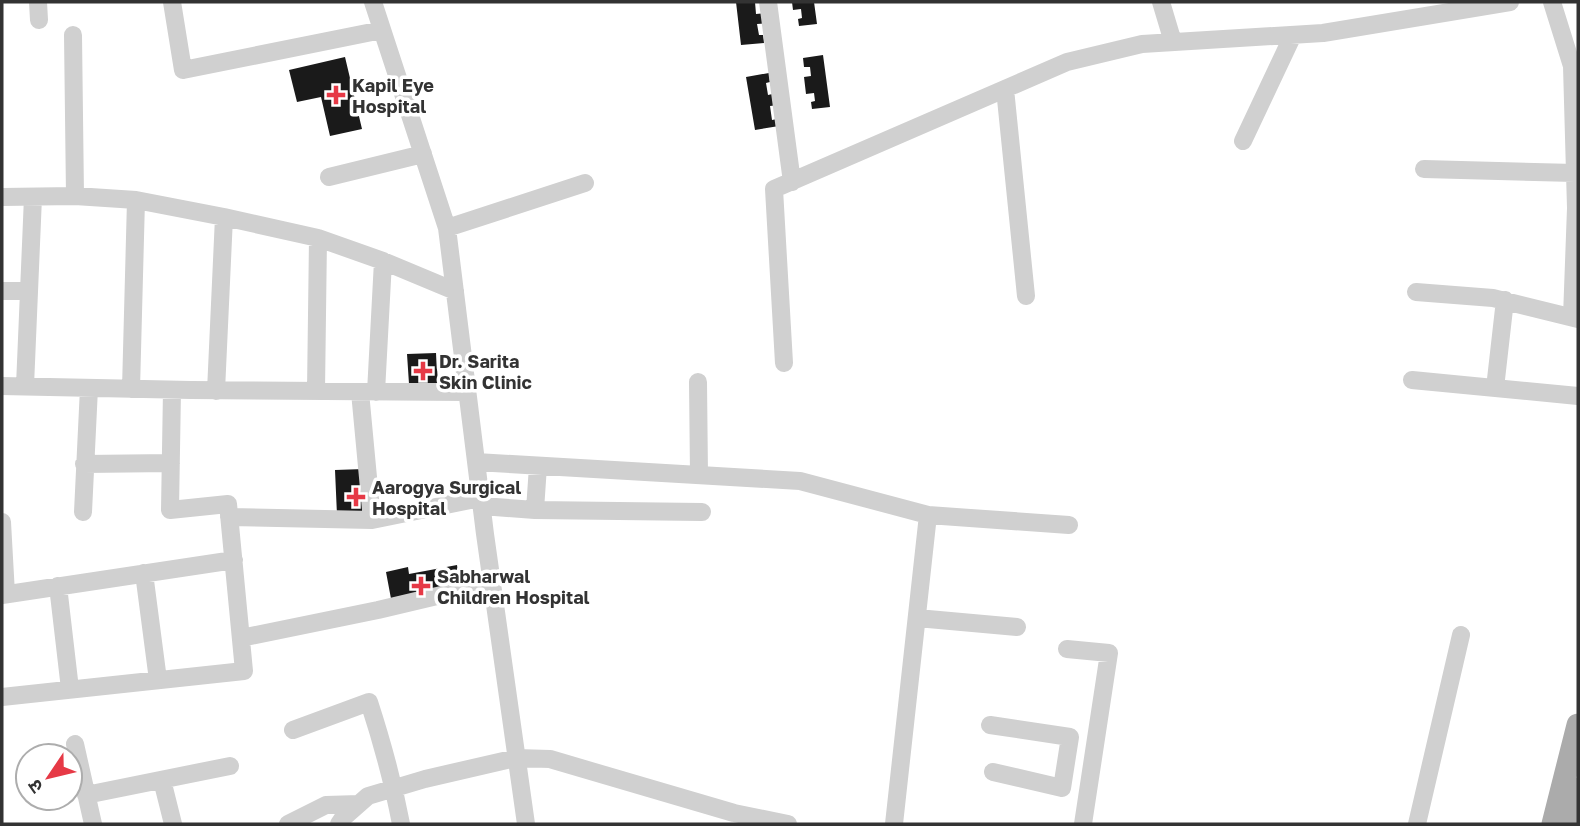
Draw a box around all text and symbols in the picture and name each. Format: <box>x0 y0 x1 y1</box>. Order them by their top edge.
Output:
place label: Kapil Eye Hospital <box>352 74 434 117</box>
marker: Kapil Eye Hospital <box>326 85 346 105</box>
place label: Dr. Sarita Skin Clinic <box>439 350 532 393</box>
marker: Dr. Sarita Skin Clinic <box>413 361 433 381</box>
place label: Aarogya Surgical Hospital <box>372 476 521 519</box>
marker: Aarogya Surgical Hospital <box>346 487 366 507</box>
place label: Sabharwal Children Hospital <box>437 565 590 608</box>
marker: Sabharwal Children Hospital <box>411 576 431 596</box>
north arrow <box>14 742 84 812</box>
text: उ <box>22 775 47 798</box>

